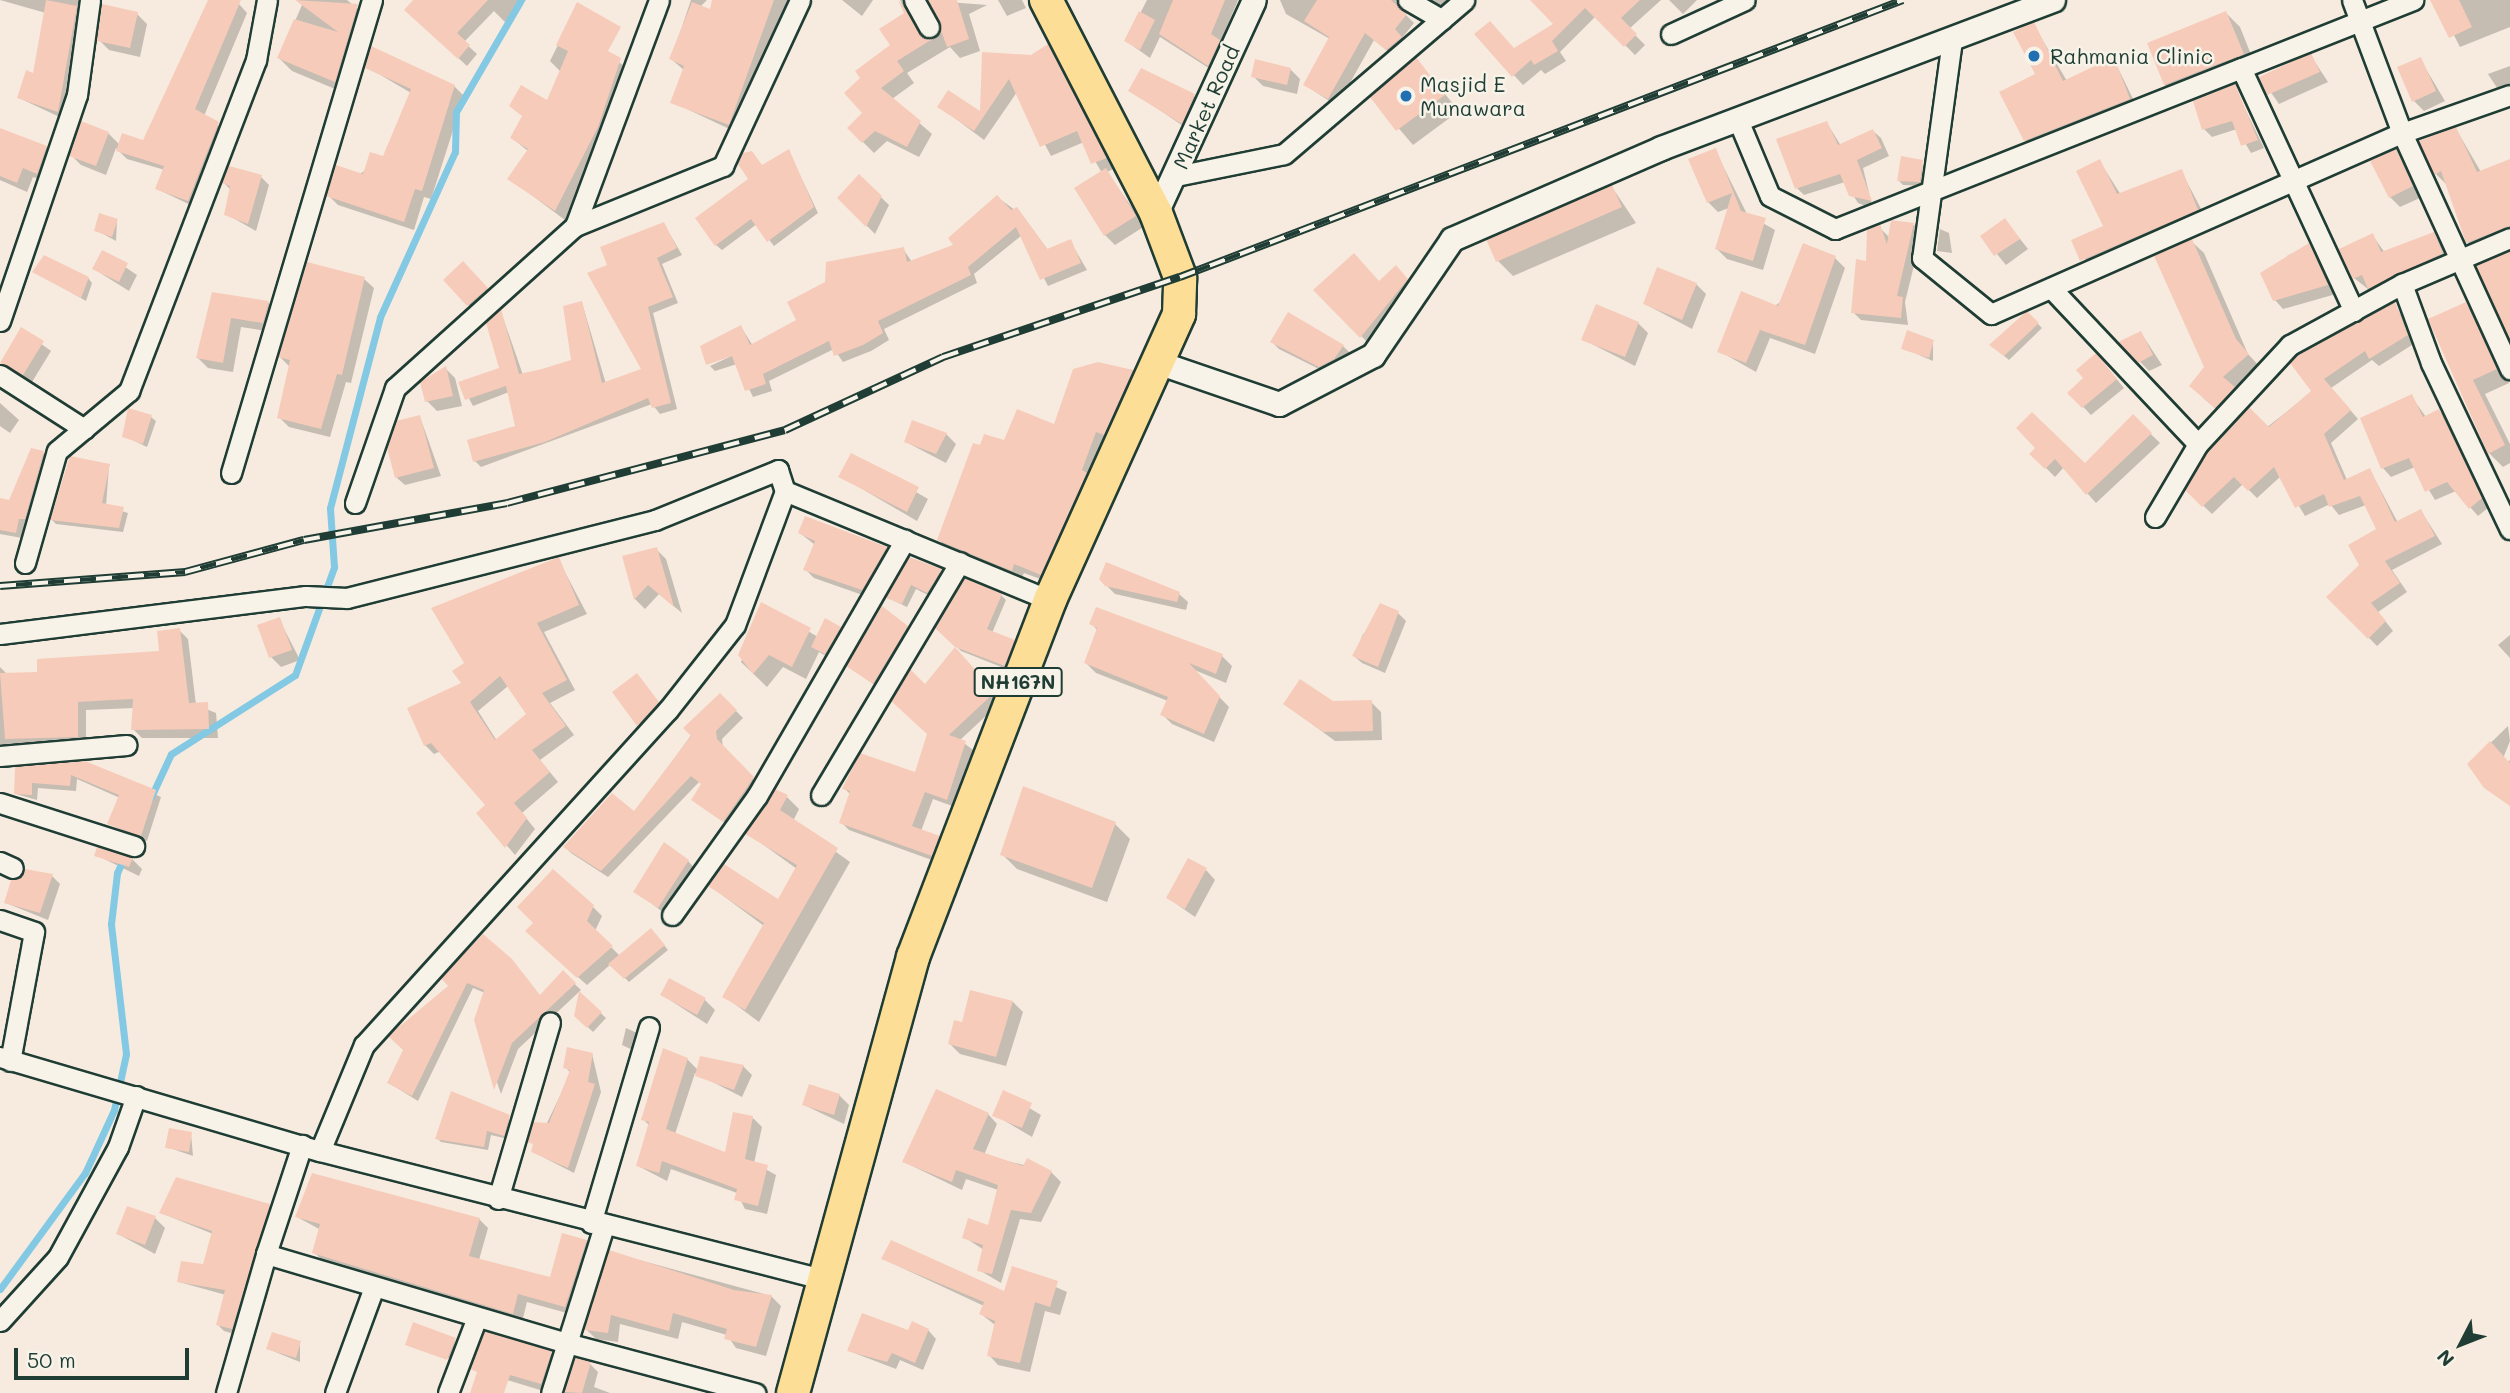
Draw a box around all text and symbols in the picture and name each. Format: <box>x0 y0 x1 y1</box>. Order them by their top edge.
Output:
street label: Market Road <box>1167 41 1245 173</box>
place label: Rahmania Clinic <box>2050 43 2213 69</box>
marker: Rahmania Clinic <box>2024 46 2044 66</box>
place label: Masjid E Munawara <box>1420 71 1526 121</box>
marker: Masjid E Munawara <box>1398 88 1414 104</box>
road number: NH167N <box>972 666 1064 698</box>
north arrow <box>2426 1309 2496 1379</box>
scale bar <box>18 1334 192 1378</box>
text: N <box>2431 1345 2459 1372</box>
text: 50 m <box>27 1346 76 1373</box>

